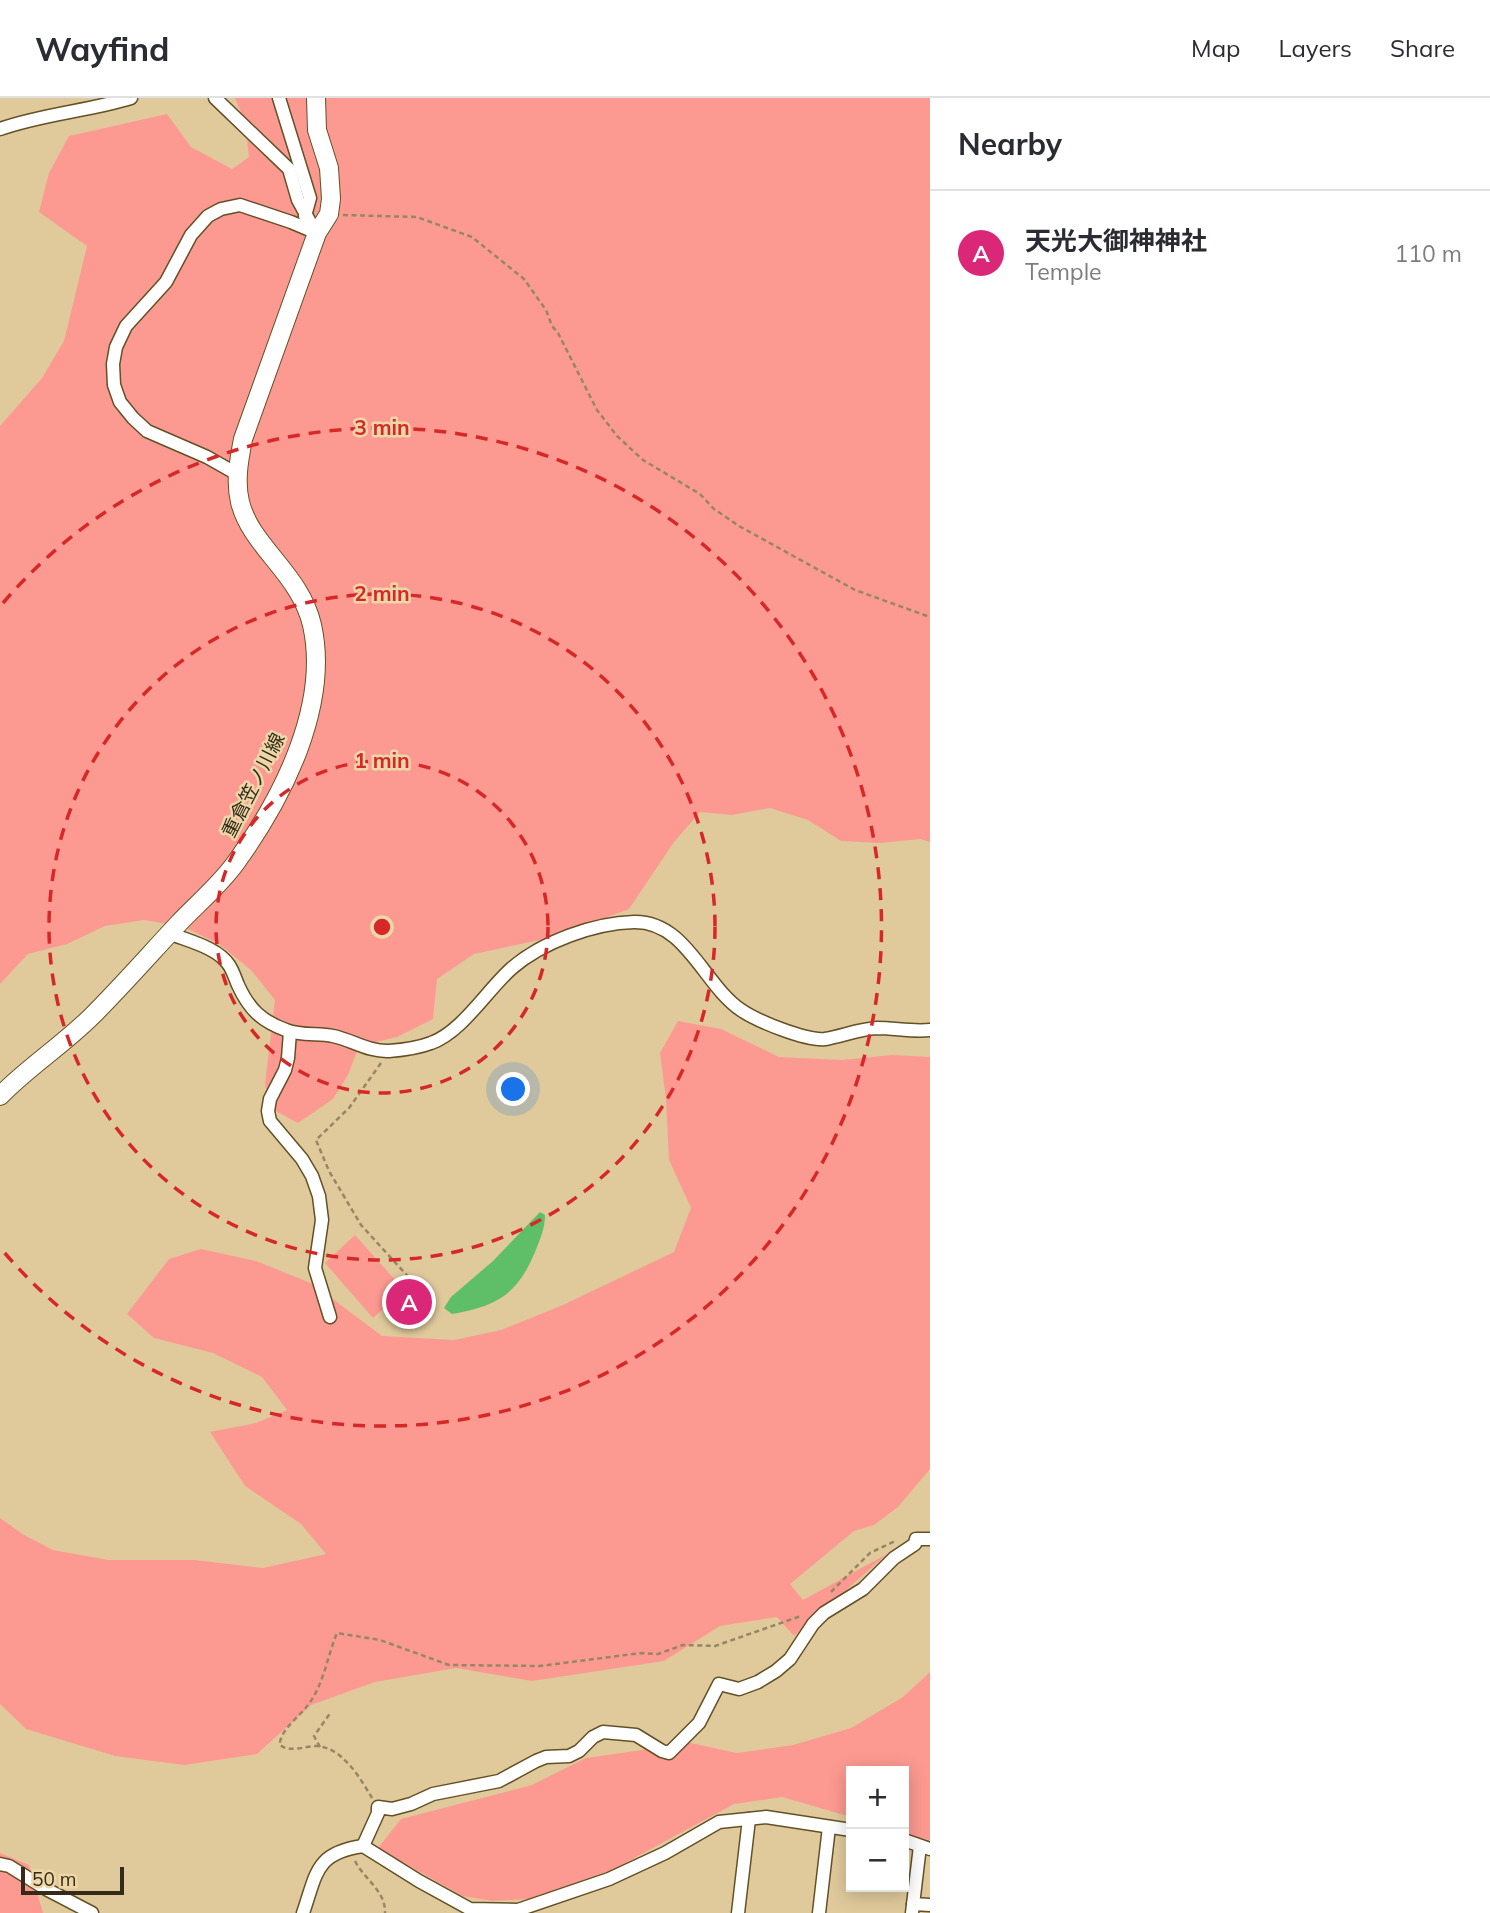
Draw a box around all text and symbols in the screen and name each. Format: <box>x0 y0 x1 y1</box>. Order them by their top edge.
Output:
text: Wayfind <box>35 28 170 69</box>
text: Map <box>1191 33 1240 63</box>
text: Layers <box>1278 33 1352 63</box>
text: Share <box>1390 33 1455 63</box>
text: Nearby <box>958 125 1062 163</box>
text: 天光大御神神社 <box>1025 224 1207 257</box>
text: A <box>972 239 990 268</box>
text: 110 m <box>1394 239 1462 268</box>
text: Temple <box>1025 257 1102 286</box>
text: 3 min <box>354 414 410 440</box>
text: 2 min <box>354 580 410 606</box>
street label: 重倉笠ノ川線 <box>216 729 290 841</box>
text: 1 min <box>354 747 410 773</box>
centre of rings <box>370 915 394 939</box>
your location <box>496 1072 530 1106</box>
pin: A <box>386 1276 432 1328</box>
map controls <box>846 1766 909 1892</box>
button: + <box>846 1766 909 1829</box>
button: − <box>846 1829 909 1892</box>
scale bar <box>21 1864 124 1896</box>
text: 50 m <box>32 1867 76 1891</box>

